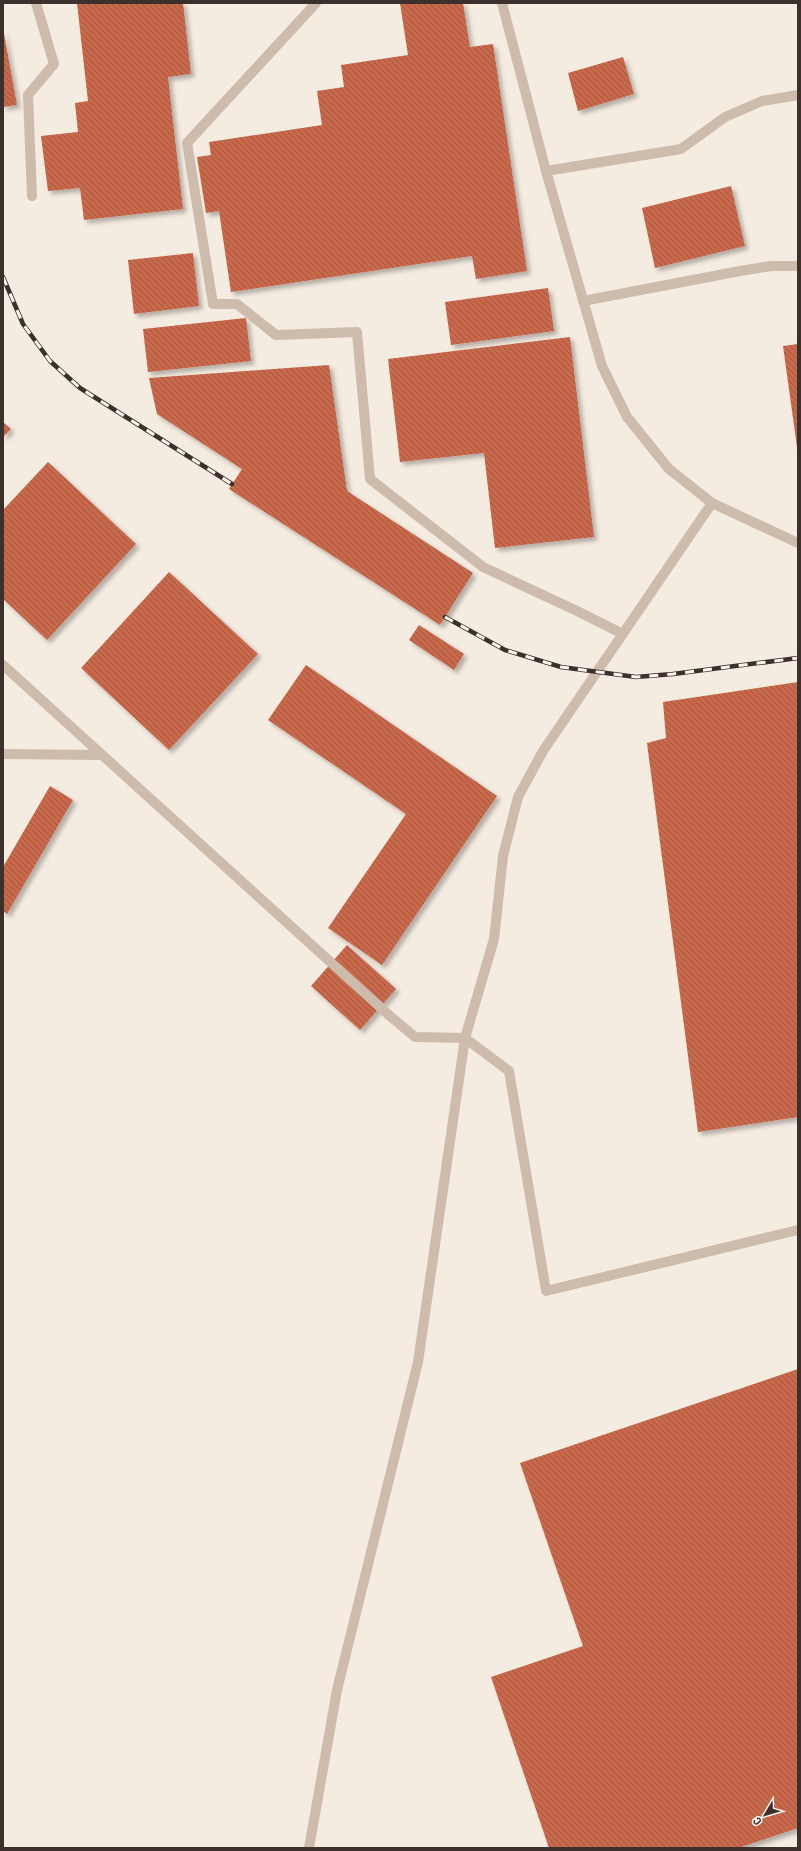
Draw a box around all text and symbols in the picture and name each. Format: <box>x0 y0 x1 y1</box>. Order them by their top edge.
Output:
north arrow <box>745 1795 785 1835</box>
text: С <box>750 1814 765 1827</box>

